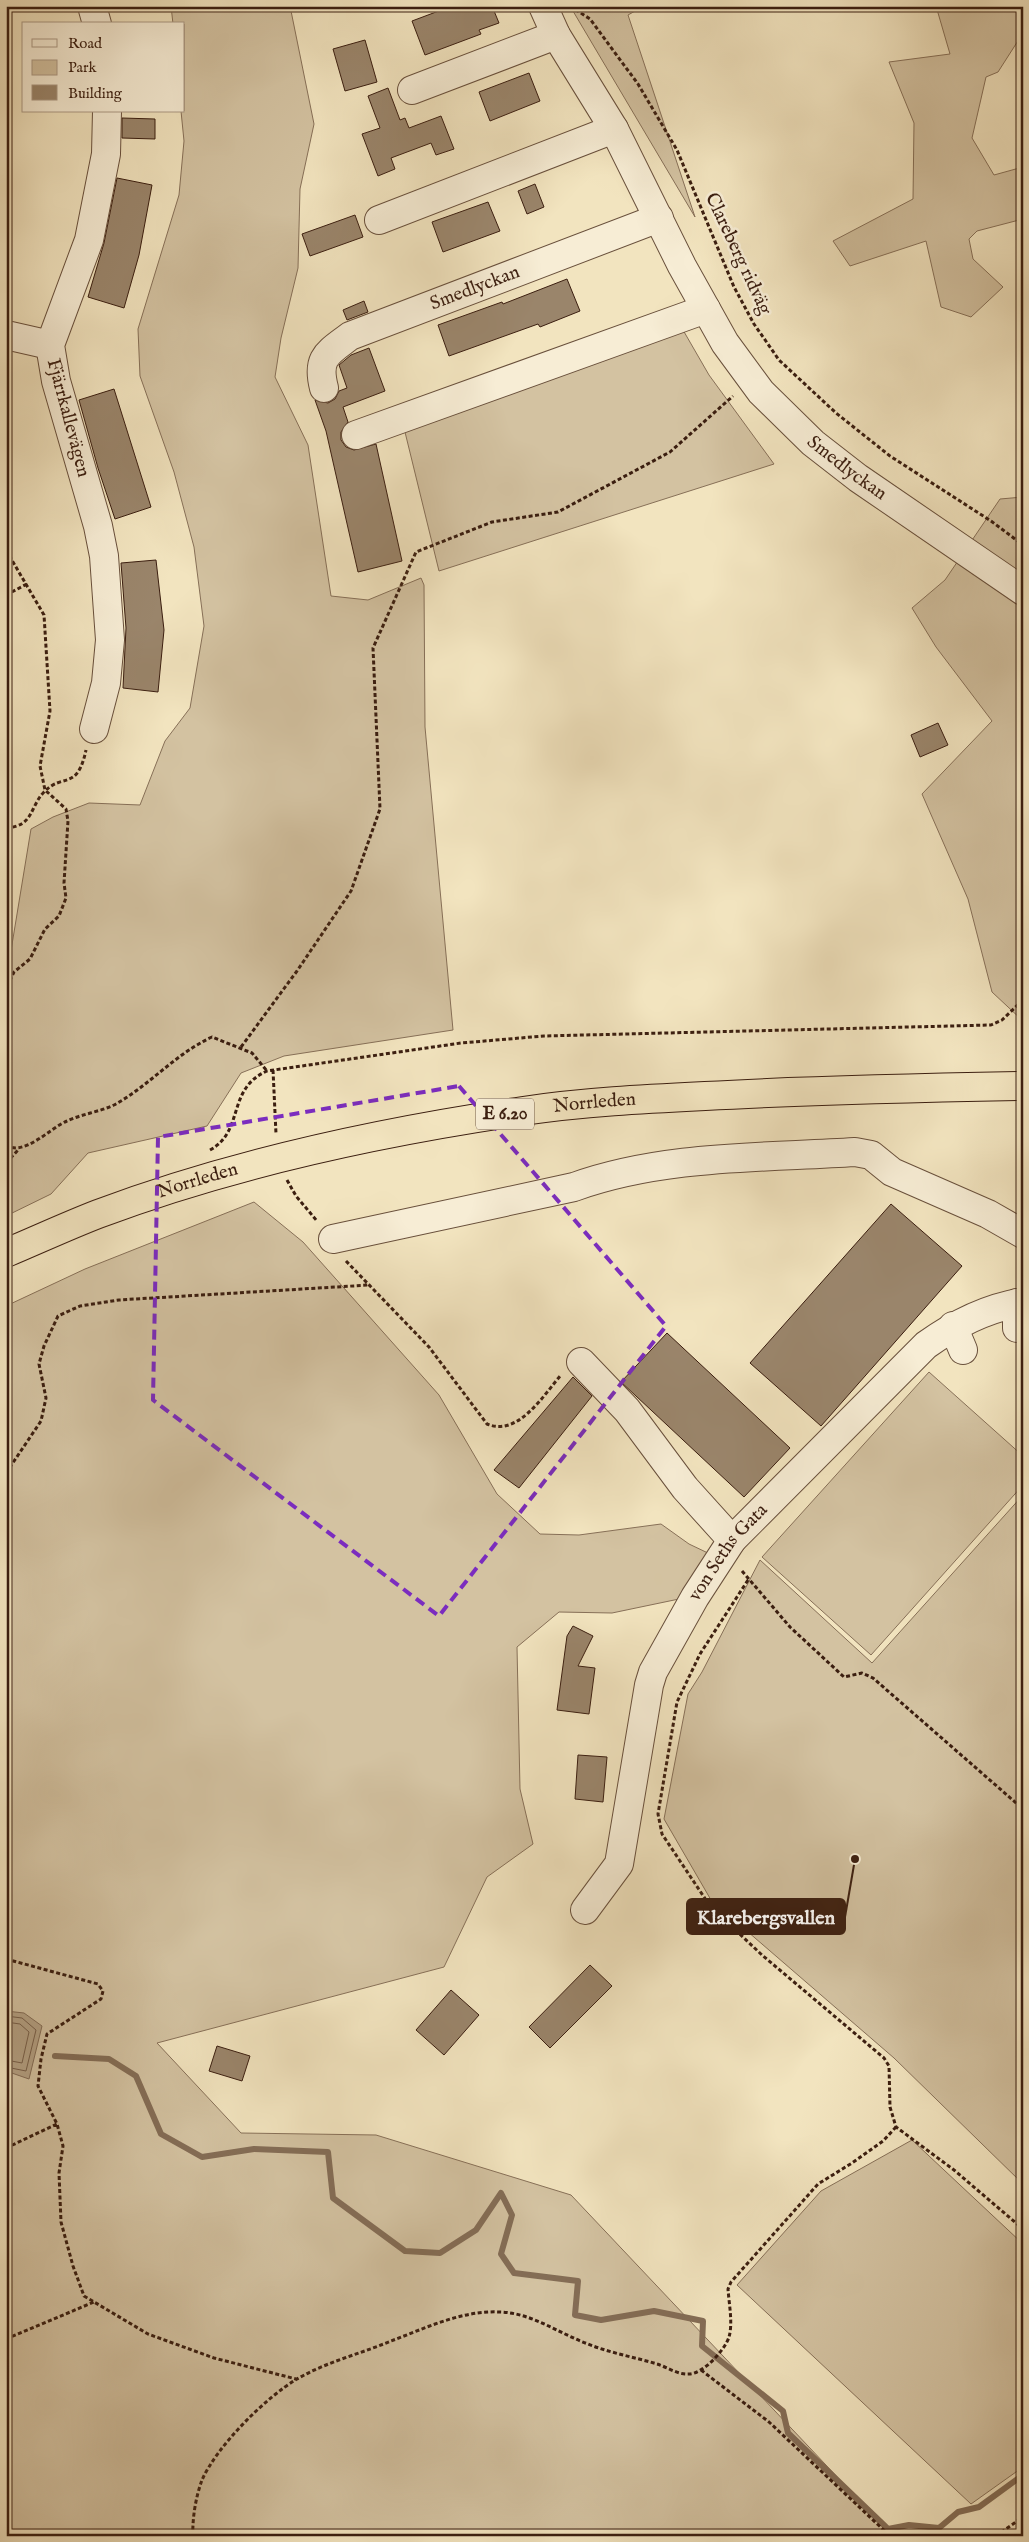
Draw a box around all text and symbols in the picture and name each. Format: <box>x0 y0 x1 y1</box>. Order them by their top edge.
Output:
legend <box>22 22 185 112</box>
text: Road <box>68 34 103 53</box>
text: Park <box>68 58 98 77</box>
text: Building <box>68 84 123 103</box>
street label: Clareberg ridväg <box>699 189 777 319</box>
street label: Smedlyckan <box>427 260 523 316</box>
street label: Fjärrkallevägen <box>41 356 95 480</box>
street label: Smedlyckan <box>801 431 891 506</box>
street label: Norrleden <box>552 1088 637 1119</box>
road number: E 6.20 <box>476 1098 534 1130</box>
street label: Norrleden <box>154 1158 241 1204</box>
street label: von Seths Gata <box>683 1498 774 1606</box>
callout: Klarebergsvallen <box>687 1899 845 1934</box>
text: Klarebergsvallen <box>697 1906 836 1931</box>

